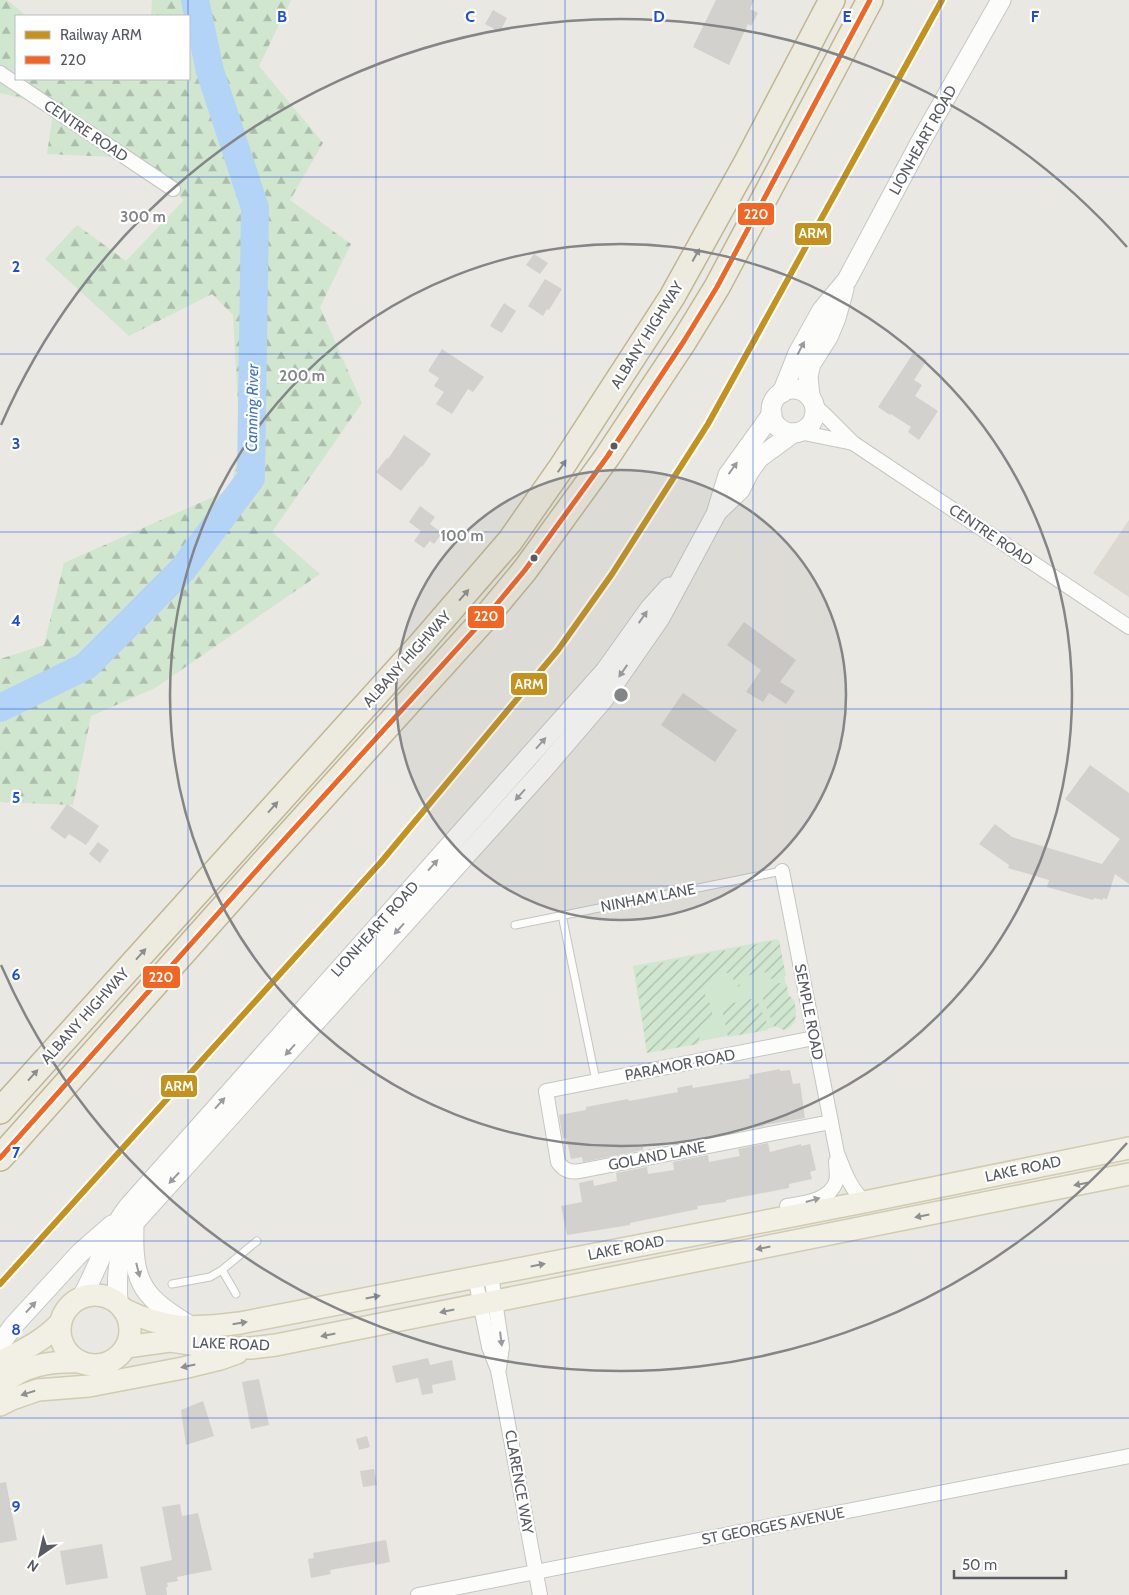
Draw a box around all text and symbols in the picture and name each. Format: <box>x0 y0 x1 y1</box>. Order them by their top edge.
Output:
text: B <box>277 7 287 26</box>
text: C <box>465 7 475 26</box>
text: D <box>653 7 665 26</box>
text: E <box>842 7 852 26</box>
text: F <box>1031 7 1040 26</box>
legend <box>15 15 190 80</box>
text: Railway ARM <box>60 26 142 44</box>
text: 220 <box>60 51 86 69</box>
street label: LIONHEART ROAD <box>885 82 961 198</box>
street label: CENTRE ROAD <box>41 96 131 166</box>
line badge: 220 <box>737 202 775 226</box>
text: 220 <box>744 205 768 223</box>
text: 300 m <box>120 208 166 226</box>
line badge: ARM <box>794 222 832 246</box>
text: ARM <box>798 224 828 242</box>
one-way arrow <box>691 248 700 262</box>
text: 2 <box>12 257 20 276</box>
street label: ALBANY HIGHWAY <box>607 278 687 392</box>
one-way arrow <box>797 341 805 355</box>
water label: Canning River <box>242 363 262 452</box>
text: 200 m <box>279 367 325 385</box>
text: 3 <box>12 434 20 453</box>
unlabelled marker <box>609 441 619 451</box>
one-way arrow <box>557 460 567 473</box>
one-way arrow <box>727 462 737 475</box>
street label: CENTRE ROAD <box>946 500 1036 570</box>
text: 100 m <box>440 527 484 545</box>
unlabelled marker <box>529 553 539 563</box>
one-way arrow <box>458 590 470 602</box>
line badge: 220 <box>467 605 505 629</box>
street label: ALBANY HIGHWAY <box>359 607 455 711</box>
text: 220 <box>474 607 498 625</box>
one-way arrow <box>638 610 648 624</box>
text: 4 <box>11 611 21 630</box>
one-way arrow <box>618 664 628 677</box>
line badge: ARM <box>510 672 548 696</box>
text: ARM <box>514 675 544 693</box>
centre of rings <box>612 686 630 704</box>
one-way arrow <box>535 738 547 750</box>
text: 5 <box>12 788 20 807</box>
one-way arrow <box>514 789 525 802</box>
one-way arrow <box>267 801 279 813</box>
one-way arrow <box>427 859 439 871</box>
street label: LIONHEART ROAD <box>327 877 423 980</box>
street label: NINHAM LANE <box>599 880 697 916</box>
one-way arrow <box>393 923 405 935</box>
one-way arrow <box>135 948 147 960</box>
street label: SEMPLE ROAD <box>791 962 827 1062</box>
street label: ALBANY HIGHWAY <box>37 964 133 1068</box>
text: 6 <box>12 965 21 984</box>
line badge: 220 <box>142 965 181 989</box>
text: 220 <box>149 968 173 986</box>
one-way arrow <box>284 1043 296 1055</box>
street label: PARAMOR ROAD <box>623 1045 737 1085</box>
one-way arrow <box>27 1068 38 1081</box>
line badge: ARM <box>160 1074 198 1098</box>
text: ARM <box>164 1077 194 1095</box>
one-way arrow <box>214 1098 226 1110</box>
street label: GOLAND LANE <box>607 1138 707 1174</box>
text: 7 <box>12 1143 21 1162</box>
street label: LAKE ROAD <box>983 1152 1063 1186</box>
one-way arrow <box>168 1171 180 1183</box>
one-way arrow <box>1074 1180 1089 1188</box>
one-way arrow <box>805 1196 820 1204</box>
one-way arrow <box>914 1212 929 1220</box>
street label: LAKE ROAD <box>586 1232 666 1264</box>
one-way arrow <box>754 1244 770 1252</box>
one-way arrow <box>531 1261 547 1269</box>
one-way arrow <box>134 1263 142 1278</box>
one-way arrow <box>366 1292 382 1300</box>
one-way arrow <box>25 1301 37 1313</box>
one-way arrow <box>440 1307 455 1315</box>
one-way arrow <box>232 1318 248 1326</box>
text: 8 <box>11 1320 21 1339</box>
one-way arrow <box>320 1331 335 1339</box>
one-way arrow <box>497 1332 505 1348</box>
street label: LAKE ROAD <box>192 1334 270 1354</box>
one-way arrow <box>179 1363 195 1371</box>
one-way arrow <box>20 1390 35 1398</box>
street label: CLARENCE WAY <box>501 1429 537 1536</box>
text: 9 <box>12 1497 21 1516</box>
street label: ST GEORGES AVENUE <box>700 1503 846 1549</box>
north arrow <box>15 1530 65 1580</box>
scale bar <box>954 1548 1066 1580</box>
text: N <box>24 1556 42 1576</box>
text: 50 m <box>962 1556 997 1574</box>

